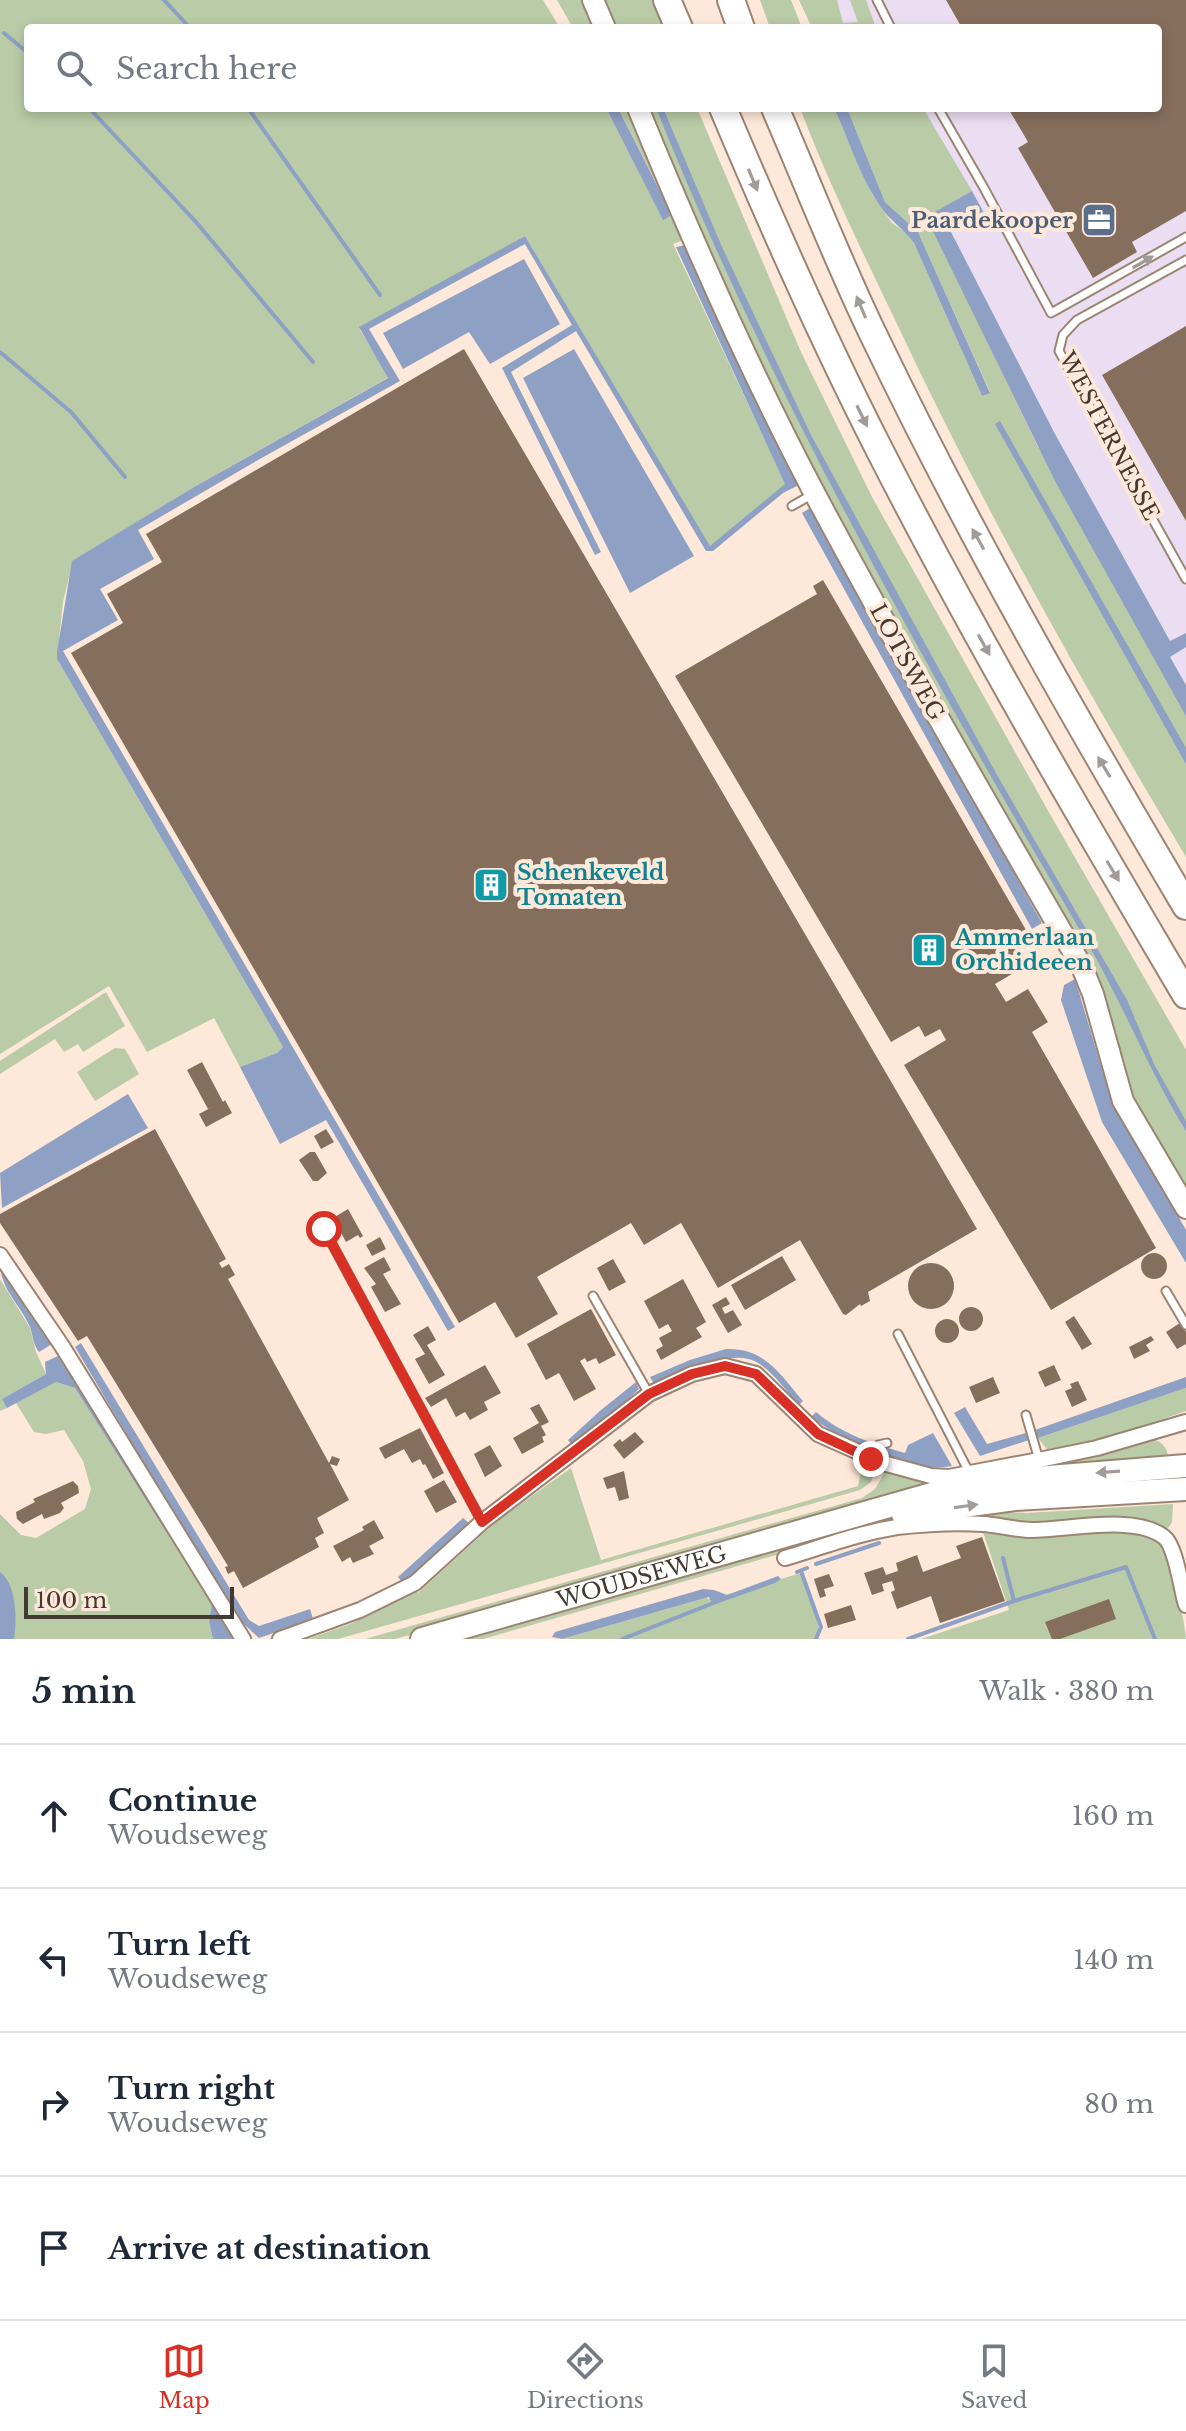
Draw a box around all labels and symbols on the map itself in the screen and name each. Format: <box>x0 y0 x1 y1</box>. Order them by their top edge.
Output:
one-way arrow <box>747 168 760 192</box>
office icon: Paardekooper <box>1080 201 1118 239</box>
place label: Paardekooper <box>911 207 1073 234</box>
one-way arrow <box>1132 255 1155 269</box>
one-way arrow <box>855 295 868 319</box>
street label: WESTERNESSE <box>1053 346 1165 525</box>
one-way arrow <box>856 404 869 427</box>
one-way arrow <box>971 528 985 550</box>
street label: LOTSWEG <box>864 599 950 725</box>
one-way arrow <box>978 634 991 657</box>
one-way arrow <box>1097 756 1111 778</box>
place label: Schenkeveld Tomaten <box>517 859 664 911</box>
one-way arrow <box>1106 860 1120 882</box>
building icon: Schenkeveld Tomaten <box>472 866 510 904</box>
place label: Ammerlaan Orchideeen <box>954 924 1094 976</box>
building icon: Ammerlaan Orchideeen <box>910 931 948 969</box>
route start <box>306 1211 342 1247</box>
route end <box>853 1441 889 1477</box>
one-way arrow <box>1095 1466 1120 1479</box>
one-way arrow <box>954 1499 979 1512</box>
street label: WOUDSEWEG <box>552 1540 729 1614</box>
scale bar <box>24 1583 234 1619</box>

